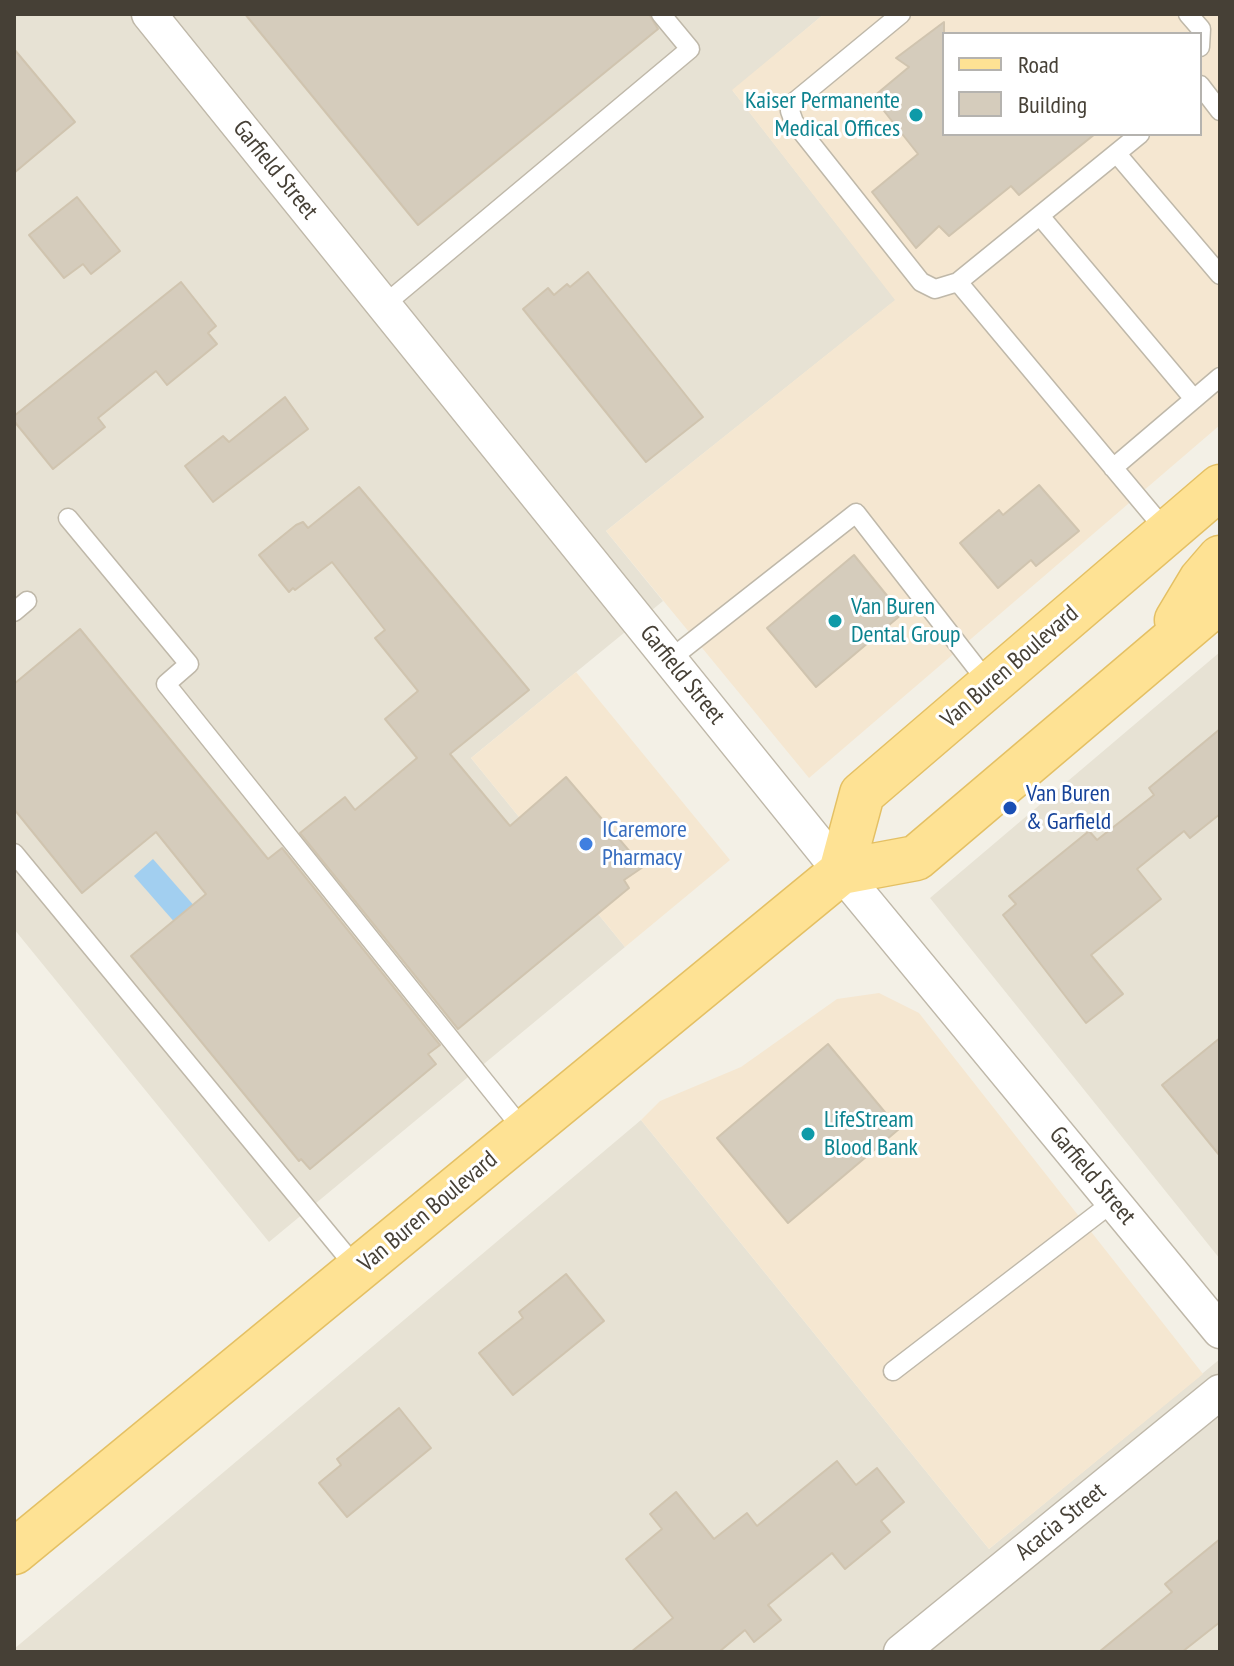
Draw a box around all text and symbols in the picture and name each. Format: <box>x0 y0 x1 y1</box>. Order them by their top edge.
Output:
legend <box>942 32 1202 136</box>
text: Road <box>1018 49 1059 80</box>
place label: Kaiser Permanente Medical Offices <box>745 87 900 143</box>
text: Building <box>1018 89 1087 120</box>
marker: Kaiser Permanente Medical Offices <box>907 106 925 124</box>
street label: Garfield Street <box>226 115 324 225</box>
place label: Van Buren Dental Group <box>851 593 961 649</box>
street label: Van Buren Boulevard <box>936 600 1084 734</box>
marker: Van Buren Dental Group <box>826 612 844 630</box>
street label: Garfield Street <box>633 620 731 730</box>
place label: Van Buren & Garfield <box>1026 780 1111 836</box>
marker: Van Buren & Garfield <box>1001 799 1019 817</box>
place label: ICaremore Pharmacy <box>602 816 687 872</box>
marker: ICaremore Pharmacy <box>577 835 595 853</box>
place label: LifeStream Blood Bank <box>824 1106 918 1162</box>
street label: Garfield Street <box>1043 1121 1141 1231</box>
marker: LifeStream Blood Bank <box>799 1125 817 1143</box>
street label: Van Buren Boulevard <box>353 1146 503 1278</box>
street label: Acacia Street <box>1010 1477 1112 1567</box>

